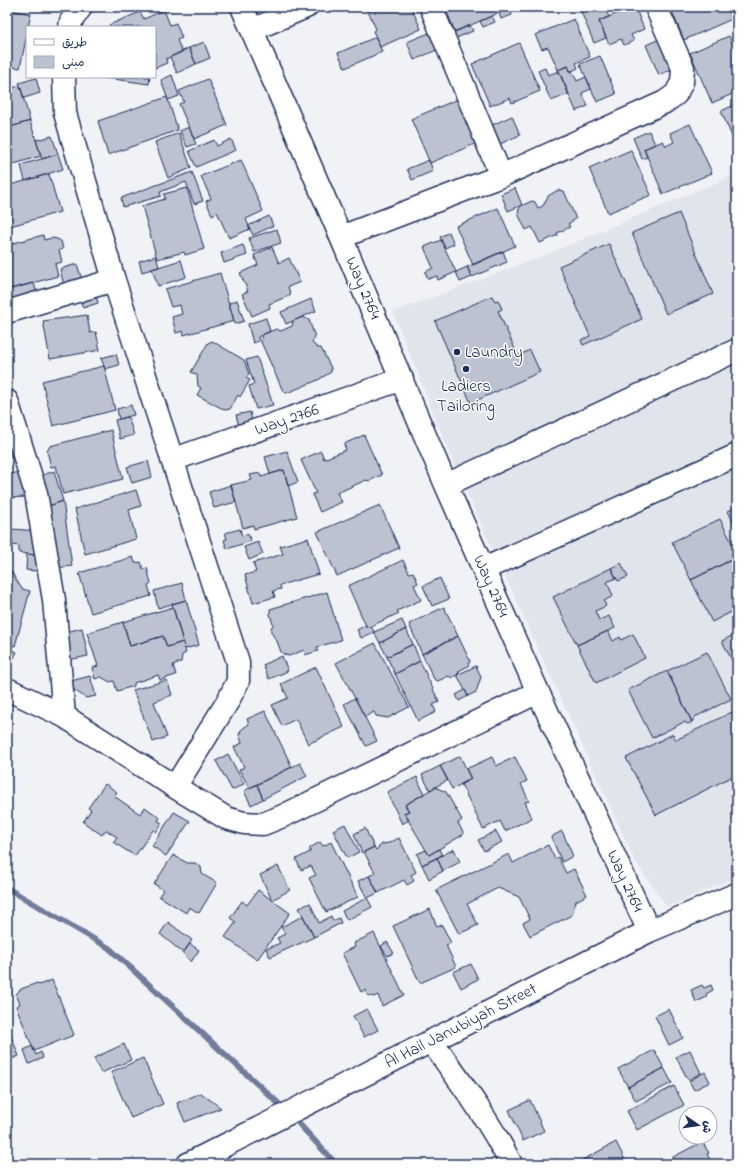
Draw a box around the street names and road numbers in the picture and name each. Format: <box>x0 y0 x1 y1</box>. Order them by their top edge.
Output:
street label: Way 2764 <box>338 253 387 324</box>
street label: Way 2766 <box>251 397 323 444</box>
street label: Way 2764 <box>465 551 516 622</box>
street label: Way 2764 <box>599 846 650 917</box>
street label: Al Hail Janubiyah Street <box>380 977 542 1076</box>

